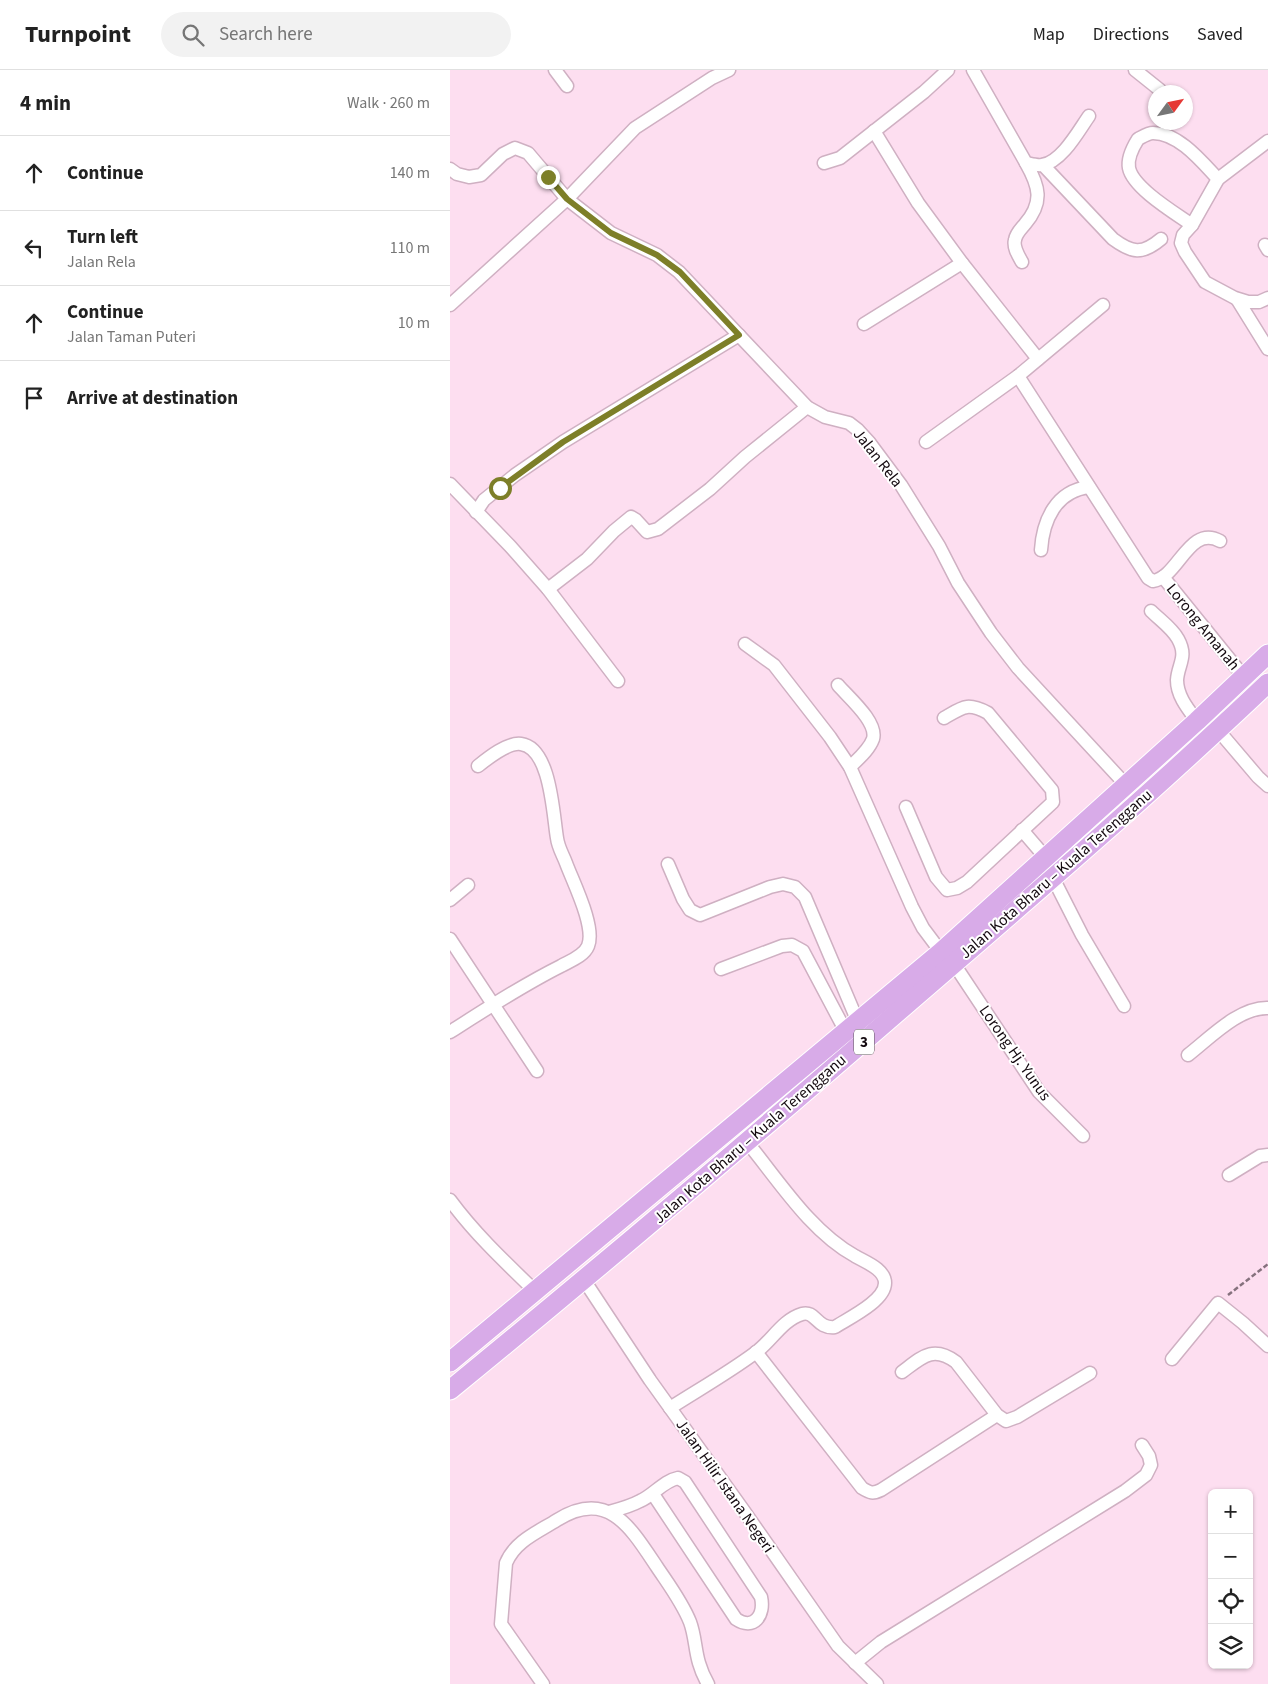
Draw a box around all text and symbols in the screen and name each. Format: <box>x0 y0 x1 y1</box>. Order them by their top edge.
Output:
search box <box>161 12 511 57</box>
text: Turnpoint <box>25 17 131 52</box>
icon: search <box>179 21 207 49</box>
text: Search here <box>219 21 313 48</box>
text: Map <box>1033 22 1065 47</box>
text: Directions <box>1093 22 1169 47</box>
text: Saved <box>1197 22 1243 47</box>
north arrow <box>1148 85 1193 130</box>
text: 4 min <box>20 88 71 118</box>
text: Walk · 260 m <box>347 92 430 114</box>
icon: ahead <box>20 159 48 187</box>
text: Continue <box>67 160 144 187</box>
text: 140 m <box>390 162 430 184</box>
route end <box>537 166 560 189</box>
text: Turn left <box>67 224 138 251</box>
icon: left <box>20 234 48 262</box>
text: 110 m <box>390 237 430 259</box>
text: Jalan Rela <box>67 251 136 273</box>
text: Continue <box>67 299 144 326</box>
icon: ahead <box>20 309 48 337</box>
text: 10 m <box>398 312 430 334</box>
text: Jalan Taman Puteri <box>67 326 196 348</box>
icon: arrive <box>20 384 48 412</box>
text: Arrive at destination <box>67 385 238 412</box>
street label: Jalan Rela <box>848 424 908 492</box>
route start <box>489 477 512 500</box>
street label: Lorong Amanah <box>1161 579 1245 675</box>
street label: Jalan Kota Bharu – Kuala Terengganu <box>955 784 1157 964</box>
street label: Lorong Hj. Yunus <box>974 1001 1056 1105</box>
road number: 3 <box>854 1030 874 1054</box>
street label: Jalan Kota Bharu – Kuala Terengganu <box>649 1049 851 1229</box>
street label: Jalan Hilir Istana Negeri <box>671 1415 779 1557</box>
map controls <box>1208 1489 1253 1669</box>
button: + <box>1208 1489 1253 1534</box>
button: − <box>1208 1534 1253 1579</box>
button: locate <box>1208 1579 1253 1624</box>
button: layers <box>1208 1624 1253 1669</box>

